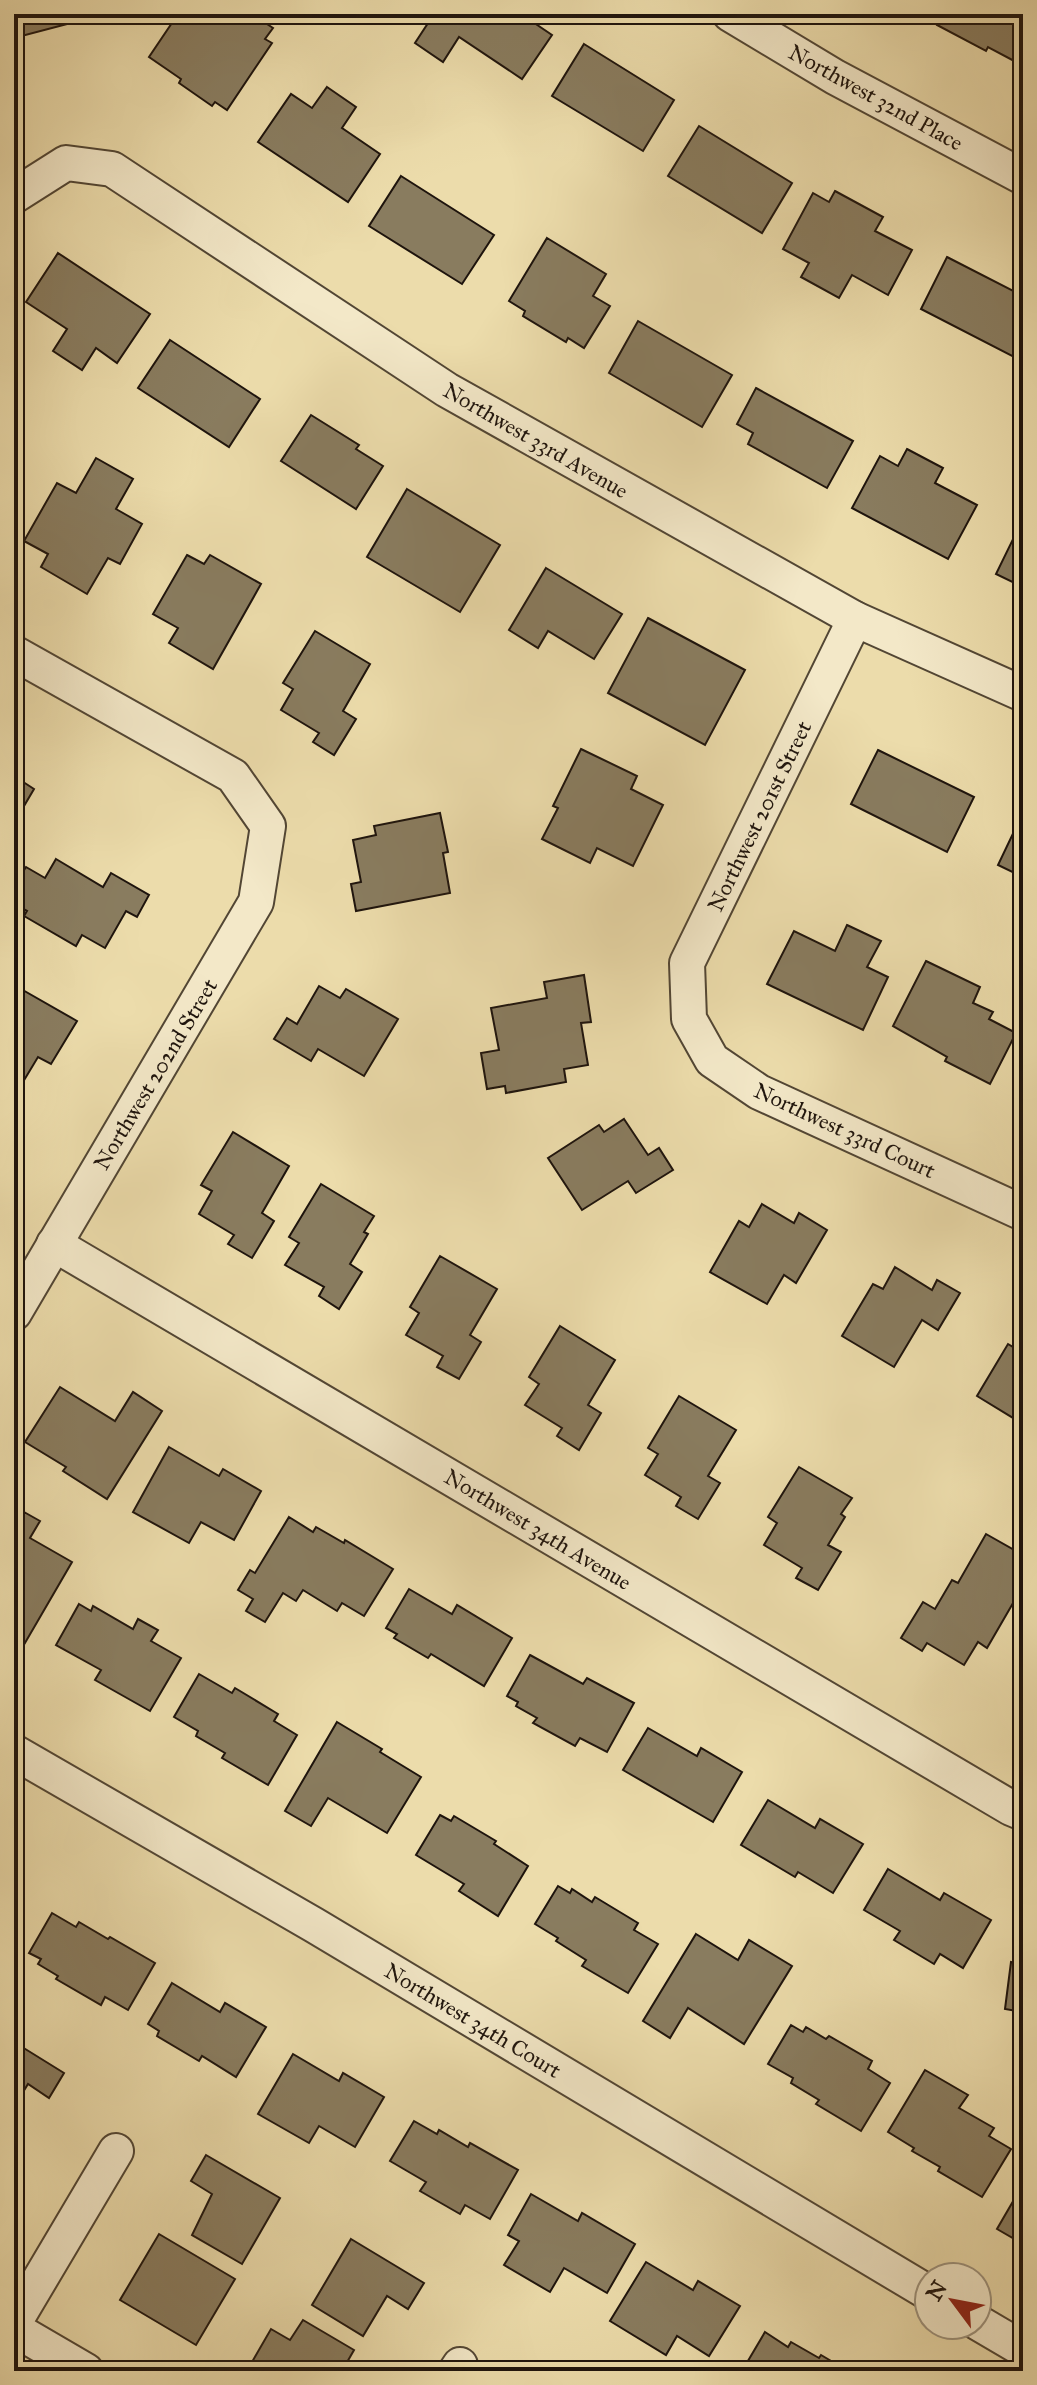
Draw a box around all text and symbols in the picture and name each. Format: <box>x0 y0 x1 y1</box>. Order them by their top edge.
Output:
street label: Northwest 32nd Place <box>784 38 968 157</box>
street label: Northwest 33rd Avenue <box>439 376 633 504</box>
street label: Northwest 201st Street <box>702 716 817 916</box>
street label: Northwest 202nd Street <box>88 974 223 1175</box>
street label: Northwest 33rd Court <box>750 1077 940 1184</box>
street label: Northwest 34th Avenue <box>439 1463 636 1596</box>
street label: Northwest 34th Court <box>380 1957 566 2084</box>
north arrow <box>913 2261 993 2341</box>
text: N <box>920 2275 953 2306</box>

